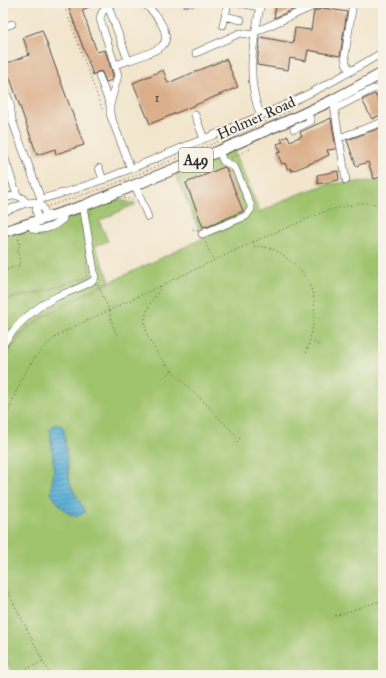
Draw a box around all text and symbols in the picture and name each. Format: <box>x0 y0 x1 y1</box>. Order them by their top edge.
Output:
house number: 1 <box>154 90 160 106</box>
street label: Holmer Road <box>214 92 298 143</box>
road number: A49 <box>179 148 213 172</box>

